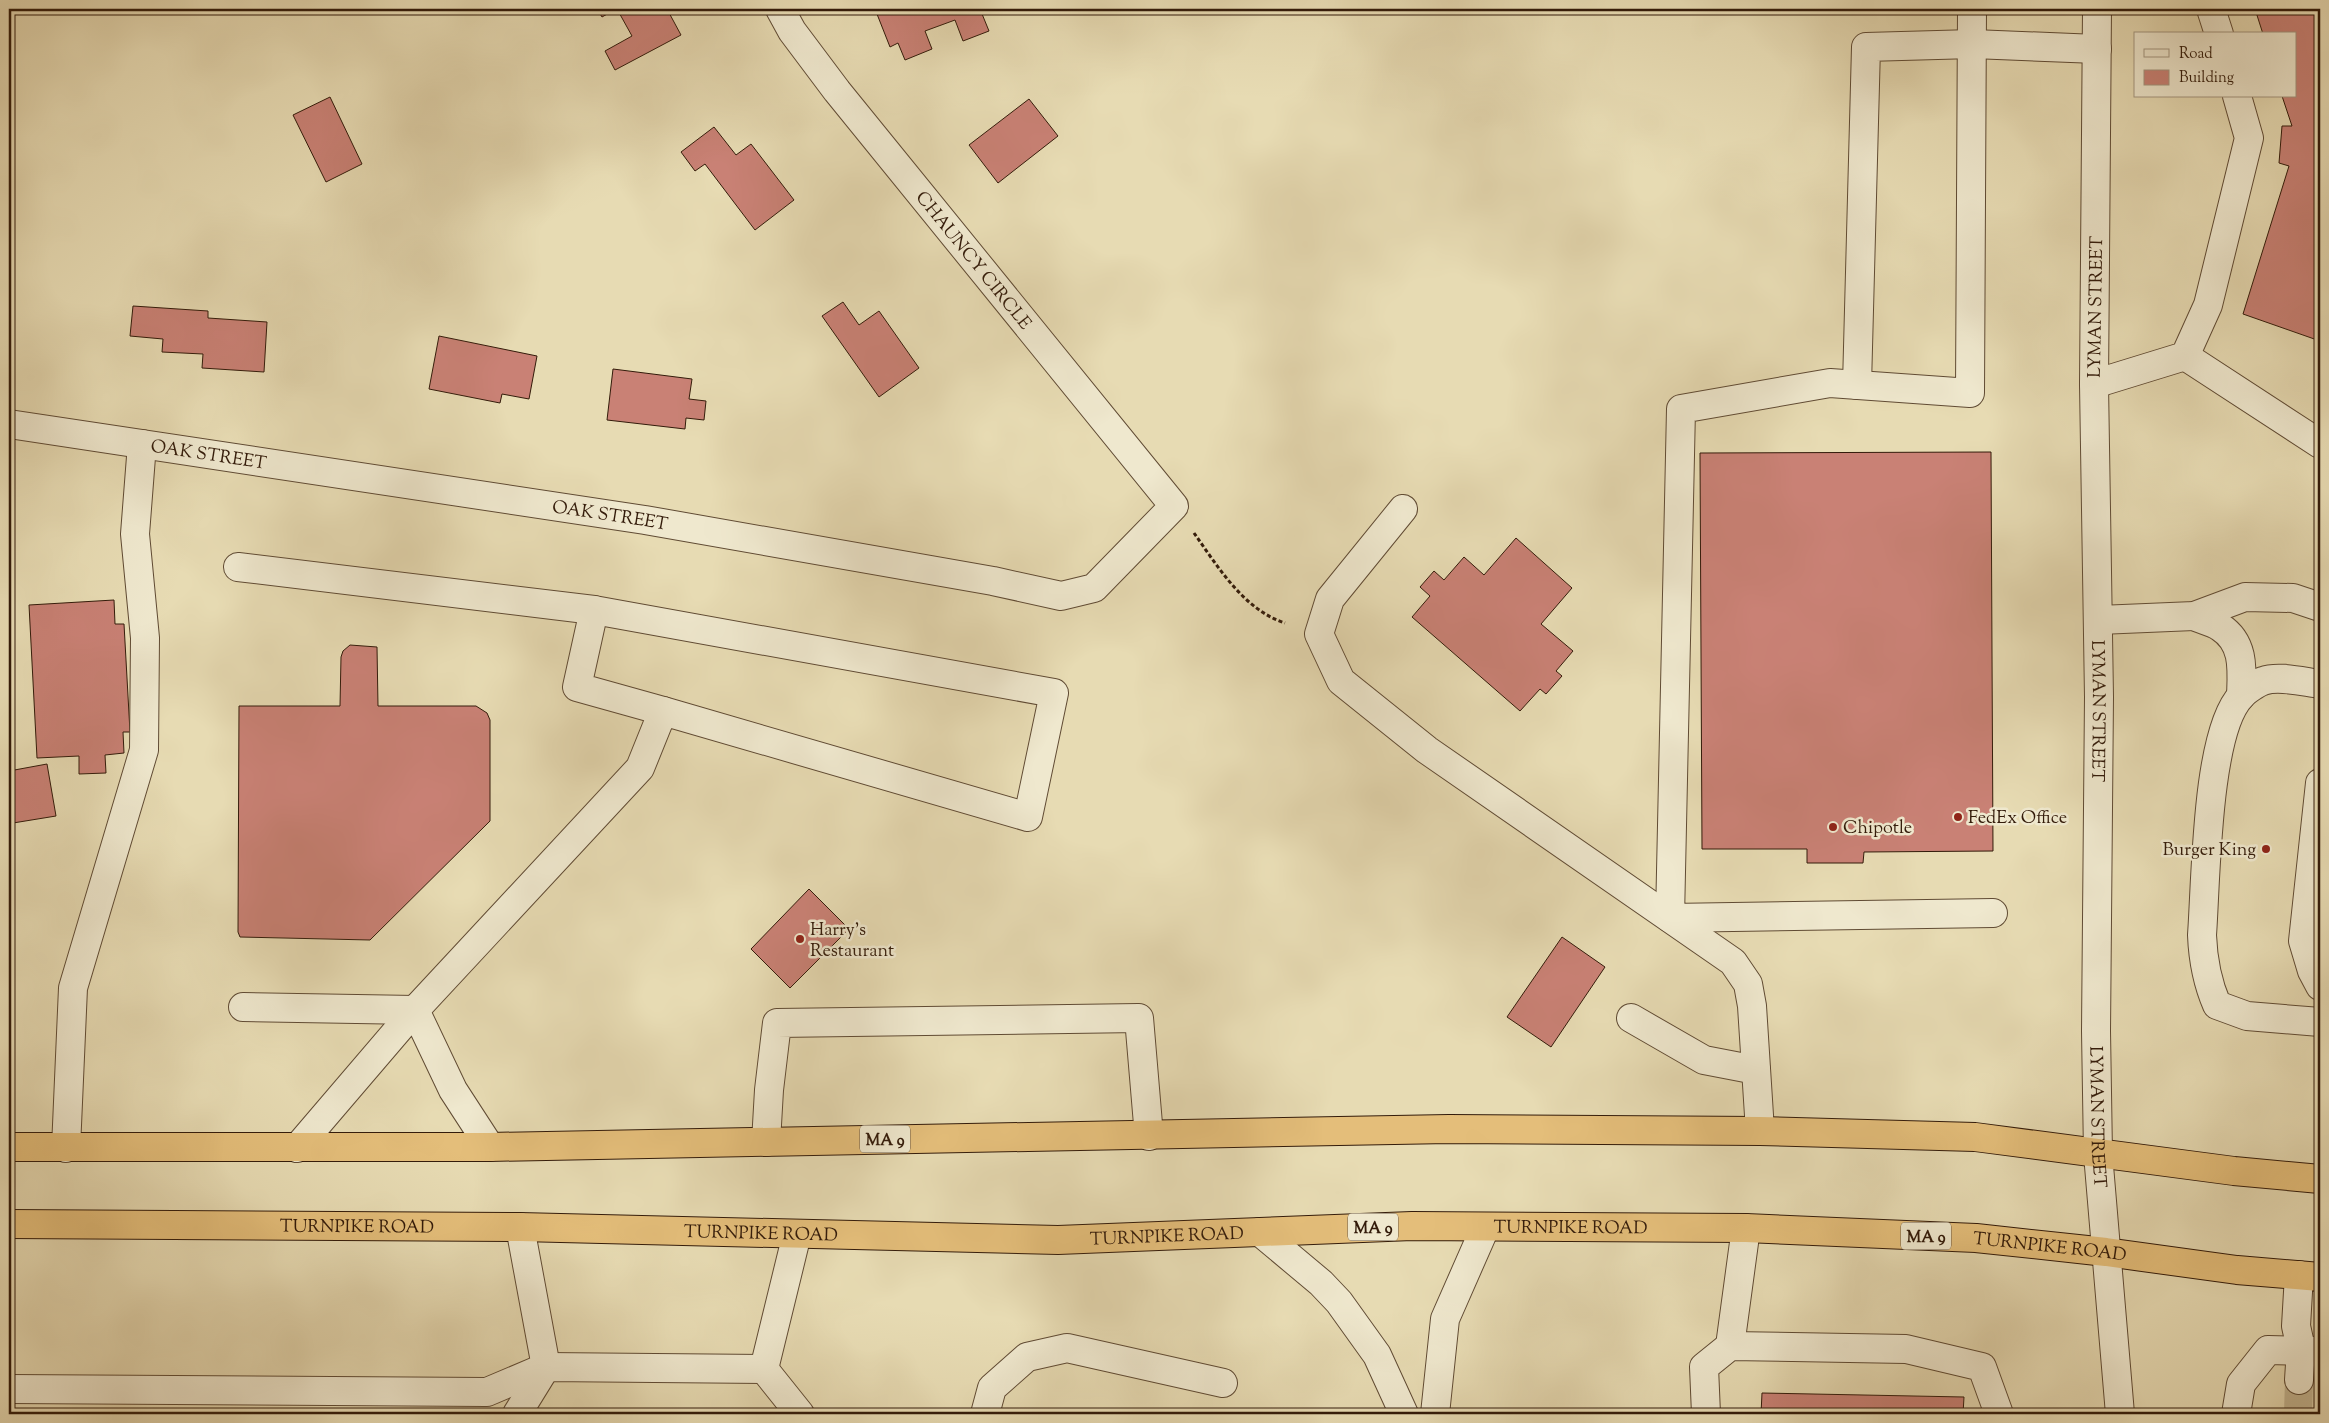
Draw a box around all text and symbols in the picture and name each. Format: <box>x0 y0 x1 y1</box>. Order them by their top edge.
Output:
legend <box>2134 32 2296 98</box>
text: Road <box>2179 44 2213 65</box>
text: Building <box>2179 68 2234 89</box>
street label: CHAUNCY CIRCLE <box>908 186 1037 336</box>
street label: LYMAN STREET <box>2083 236 2111 378</box>
street label: OAK STREET <box>149 435 268 478</box>
street label: OAK STREET <box>550 495 670 539</box>
street label: LYMAN STREET <box>2083 640 2110 782</box>
place label: FedEx Office <box>1968 806 2067 832</box>
marker: FedEx Office <box>1952 811 1964 823</box>
place label: Chipotle <box>1843 816 1912 842</box>
marker: Chipotle <box>1827 821 1839 833</box>
place label: Burger King <box>2162 838 2256 864</box>
marker: Burger King <box>2260 843 2272 855</box>
place label: Harry's Restaurant <box>810 918 894 965</box>
marker: Harry's Restaurant <box>794 933 806 945</box>
street label: LYMAN STREET <box>2081 1046 2112 1189</box>
road number: MA 9 <box>860 1126 910 1152</box>
road number: MA 9 <box>1348 1214 1398 1240</box>
street label: TURNPIKE ROAD <box>280 1215 434 1241</box>
street label: TURNPIKE ROAD <box>1493 1215 1648 1242</box>
street label: TURNPIKE ROAD <box>683 1220 838 1250</box>
street label: TURNPIKE ROAD <box>1089 1222 1244 1254</box>
road number: MA 9 <box>1901 1222 1951 1250</box>
street label: TURNPIKE ROAD <box>1972 1227 2128 1270</box>

